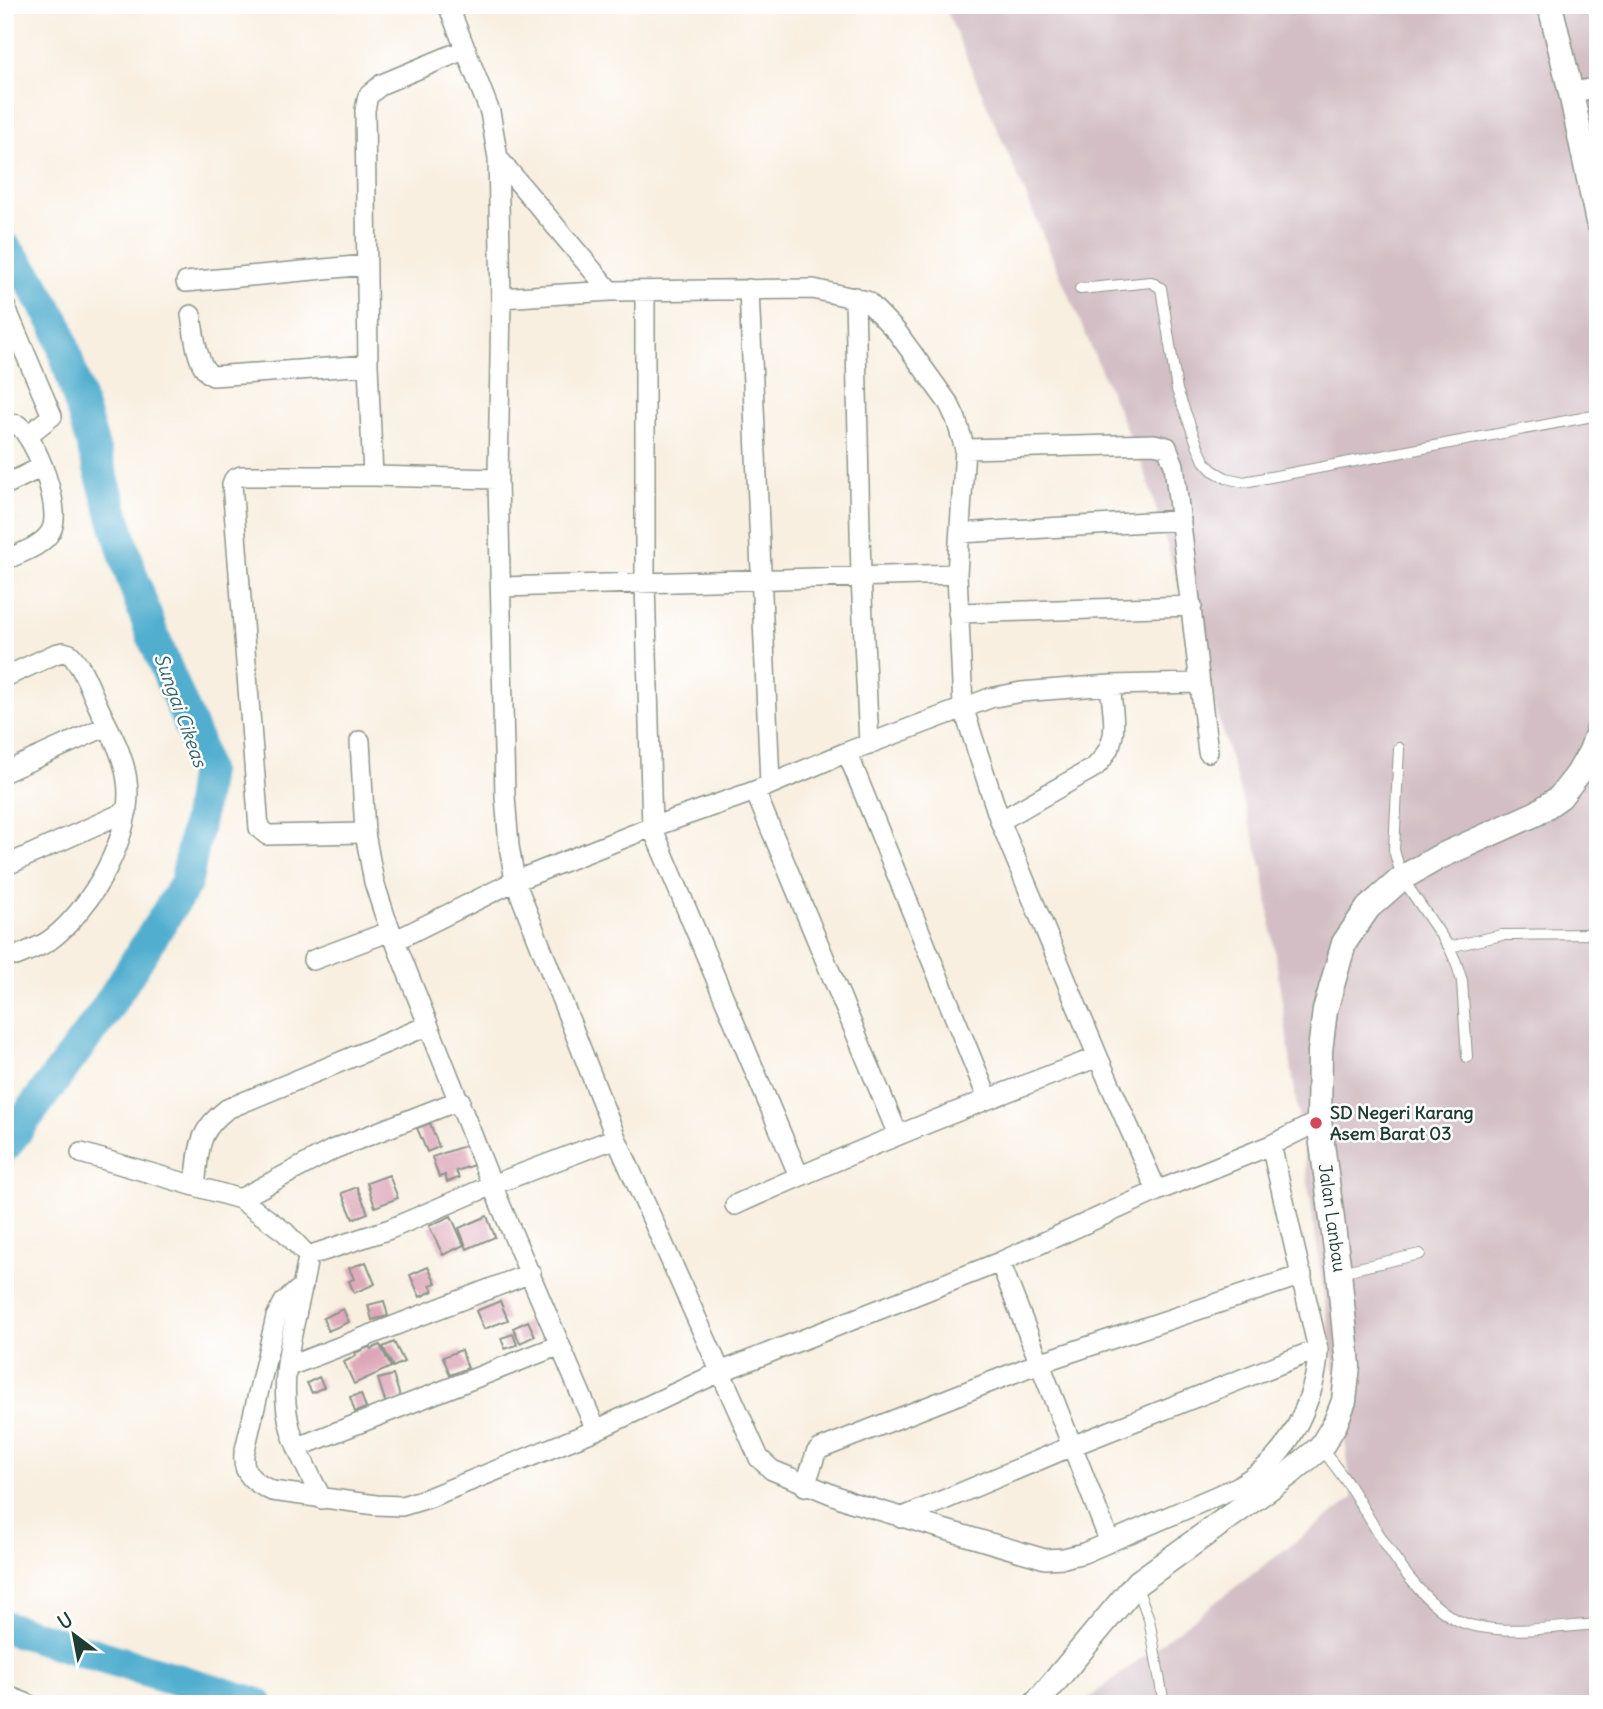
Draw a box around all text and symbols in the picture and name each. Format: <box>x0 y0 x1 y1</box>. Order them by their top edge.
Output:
water label: Sungai Cikeas <box>149 650 213 771</box>
place label: SD Negeri Karang Asem Barat 03 <box>1330 1101 1474 1145</box>
marker: SD Negeri Karang Asem Barat 03 <box>1308 1115 1324 1131</box>
street label: Jalan Lanbau <box>1313 1162 1351 1274</box>
north arrow <box>38 1600 108 1670</box>
text: U <box>53 1607 77 1634</box>

